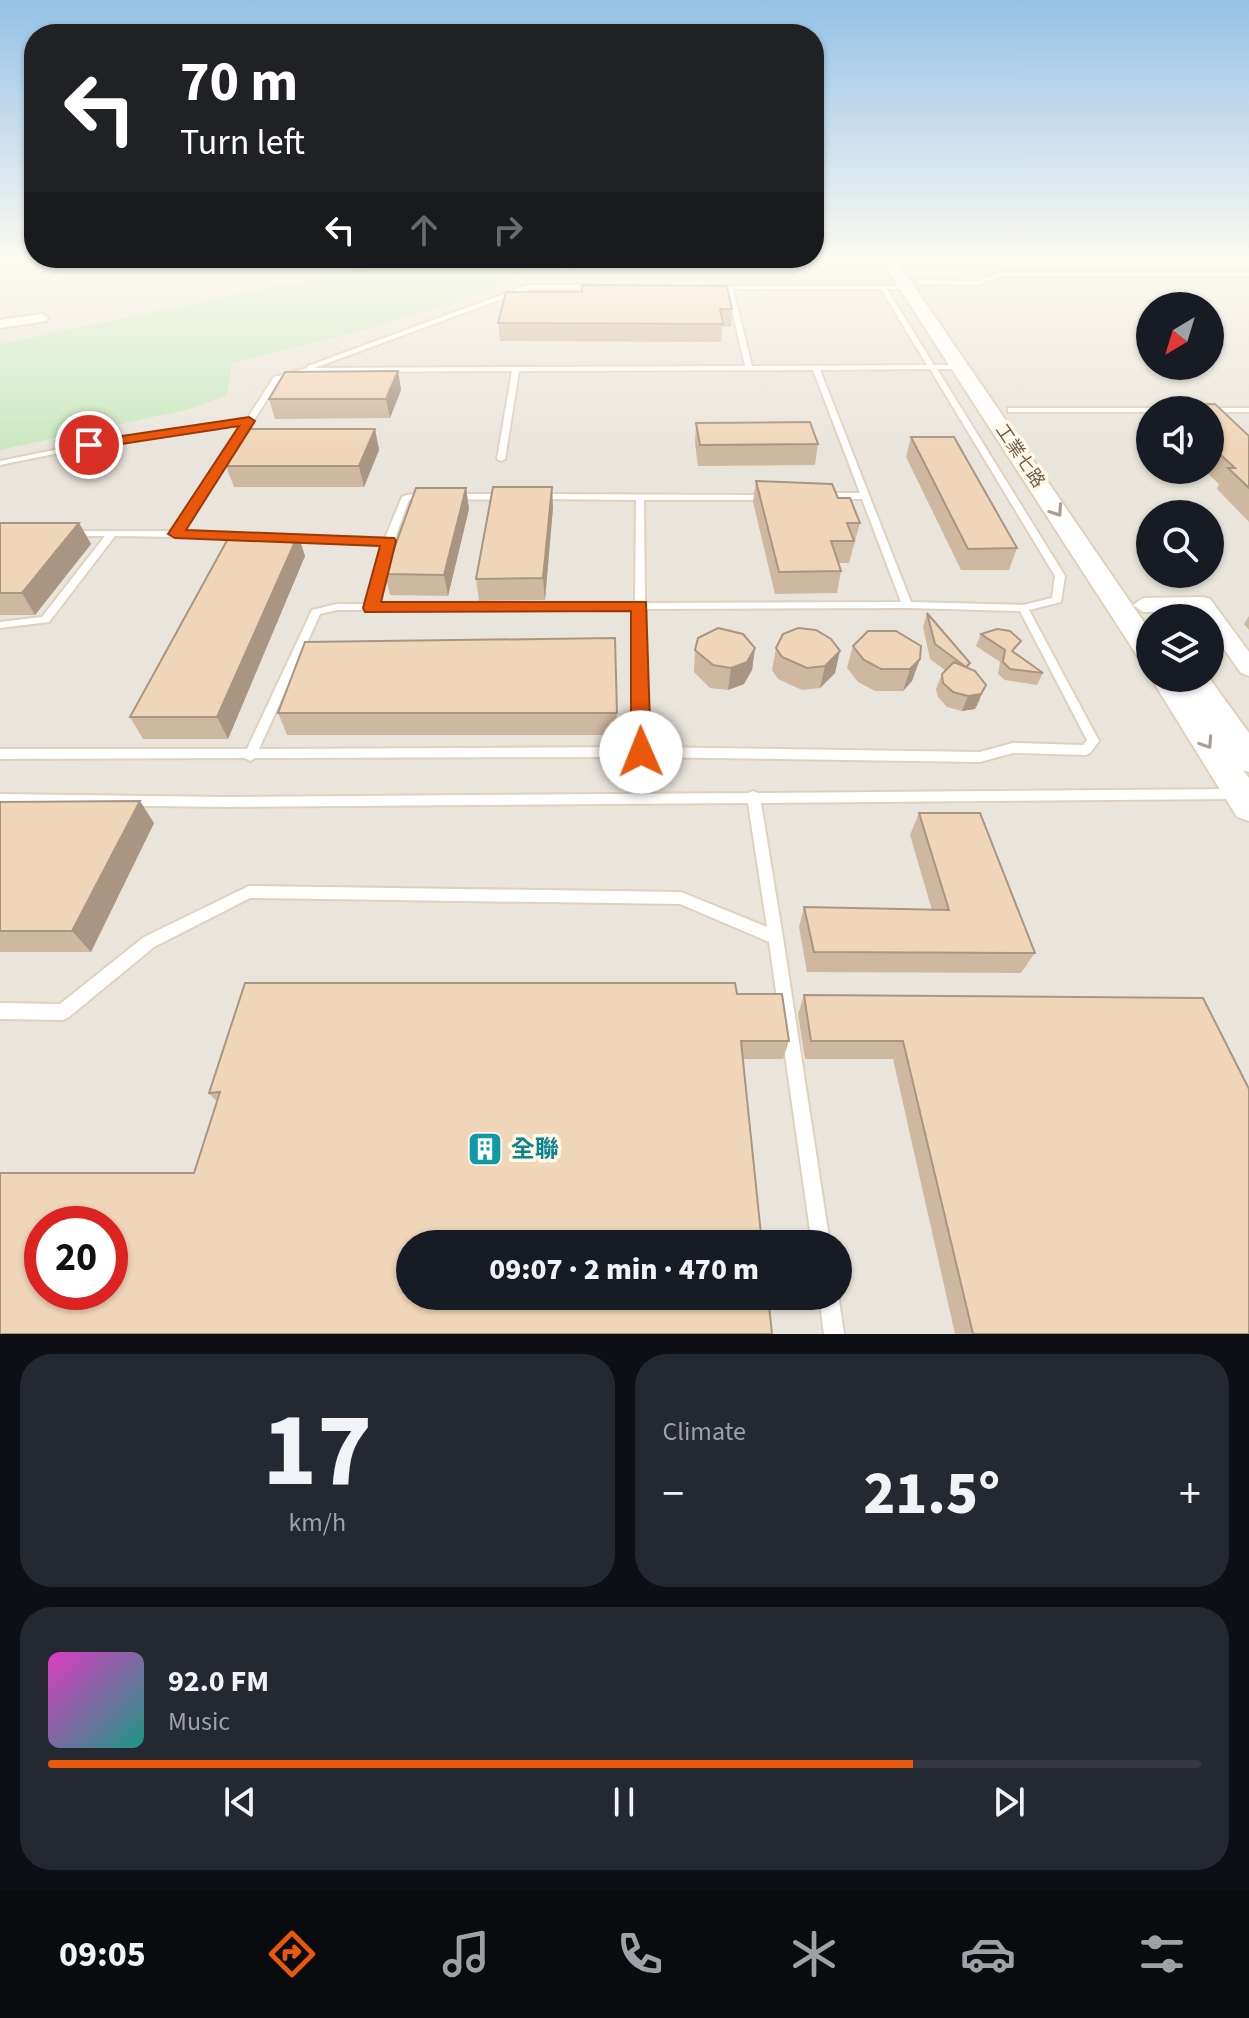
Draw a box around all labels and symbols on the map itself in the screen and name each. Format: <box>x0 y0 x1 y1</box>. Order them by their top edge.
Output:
north arrow <box>1136 292 1224 380</box>
pin <box>55 411 123 479</box>
street label: 工業七路 <box>990 419 1050 493</box>
one-way arrow <box>1047 502 1062 516</box>
position arrow <box>599 710 683 794</box>
one-way arrow <box>1198 734 1213 749</box>
building icon: 全聯 <box>466 1130 504 1168</box>
place label: 全聯 <box>511 1132 559 1167</box>
speed limit sign: 20 <box>24 1206 128 1310</box>

